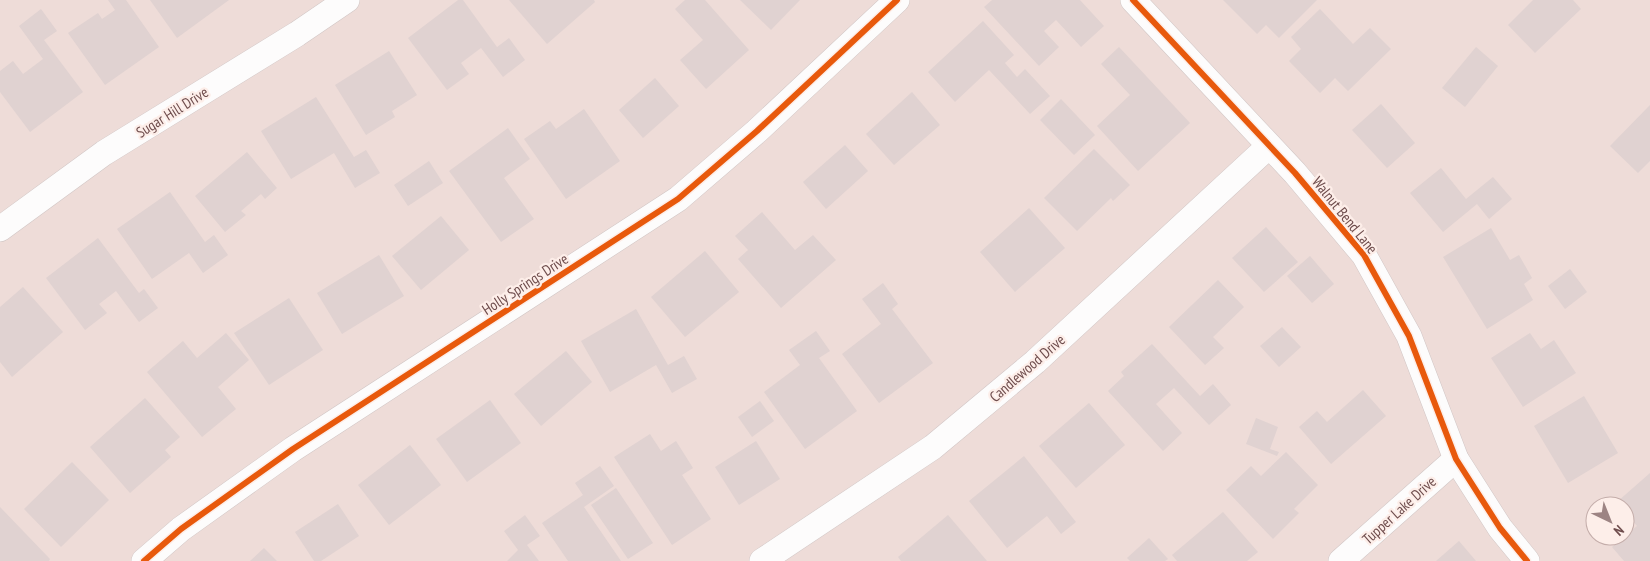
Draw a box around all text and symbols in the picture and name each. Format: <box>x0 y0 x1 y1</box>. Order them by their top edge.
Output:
street label: Sugar Hill Drive <box>132 82 212 142</box>
street label: Walnut Bend Lane <box>1308 173 1382 257</box>
street label: Holly Springs Drive <box>478 249 572 319</box>
street label: Candlewood Drive <box>985 330 1069 406</box>
street label: Tupper Lake Drive <box>1358 472 1440 548</box>
north arrow <box>1585 496 1635 546</box>
text: N <box>1610 521 1628 540</box>

